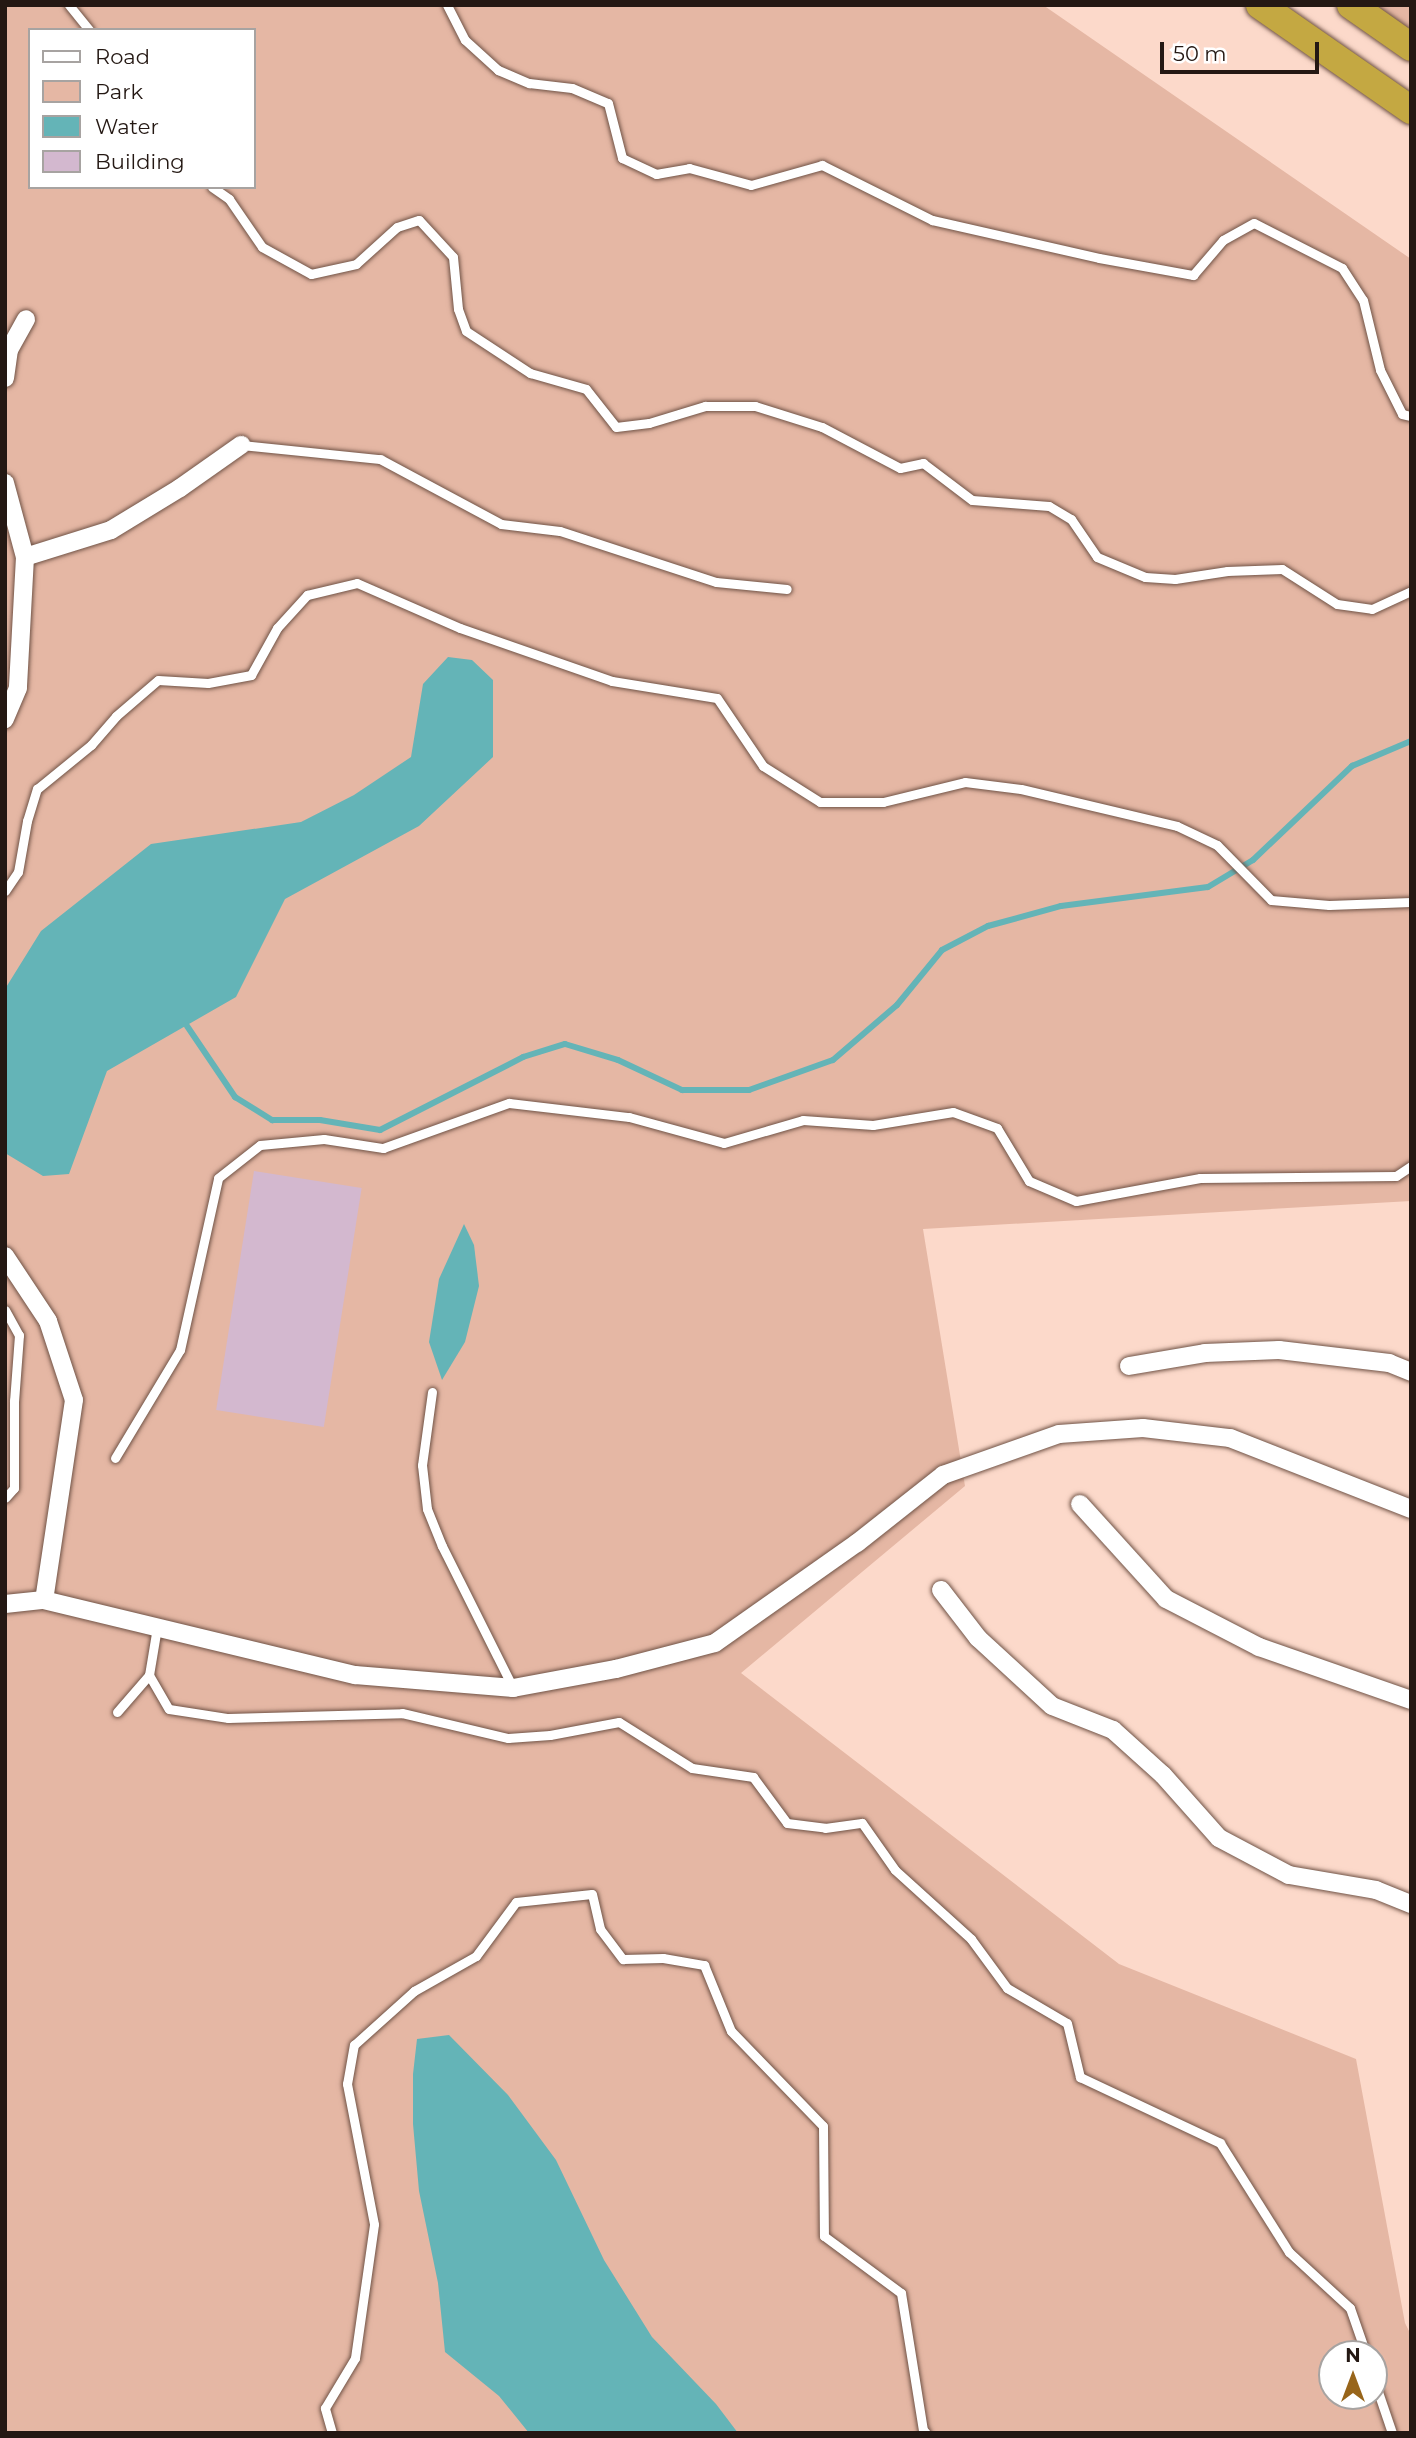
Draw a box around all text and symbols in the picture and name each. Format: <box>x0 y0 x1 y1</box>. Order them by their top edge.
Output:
legend <box>28 28 256 189</box>
scale bar <box>1164 28 1323 72</box>
text: 50 m <box>1173 41 1227 66</box>
text: Road <box>95 44 150 69</box>
text: Park <box>95 79 143 104</box>
text: Water <box>95 114 159 139</box>
text: Building <box>95 149 185 174</box>
north arrow <box>1318 2340 1388 2410</box>
text: N <box>1345 2344 1361 2367</box>

